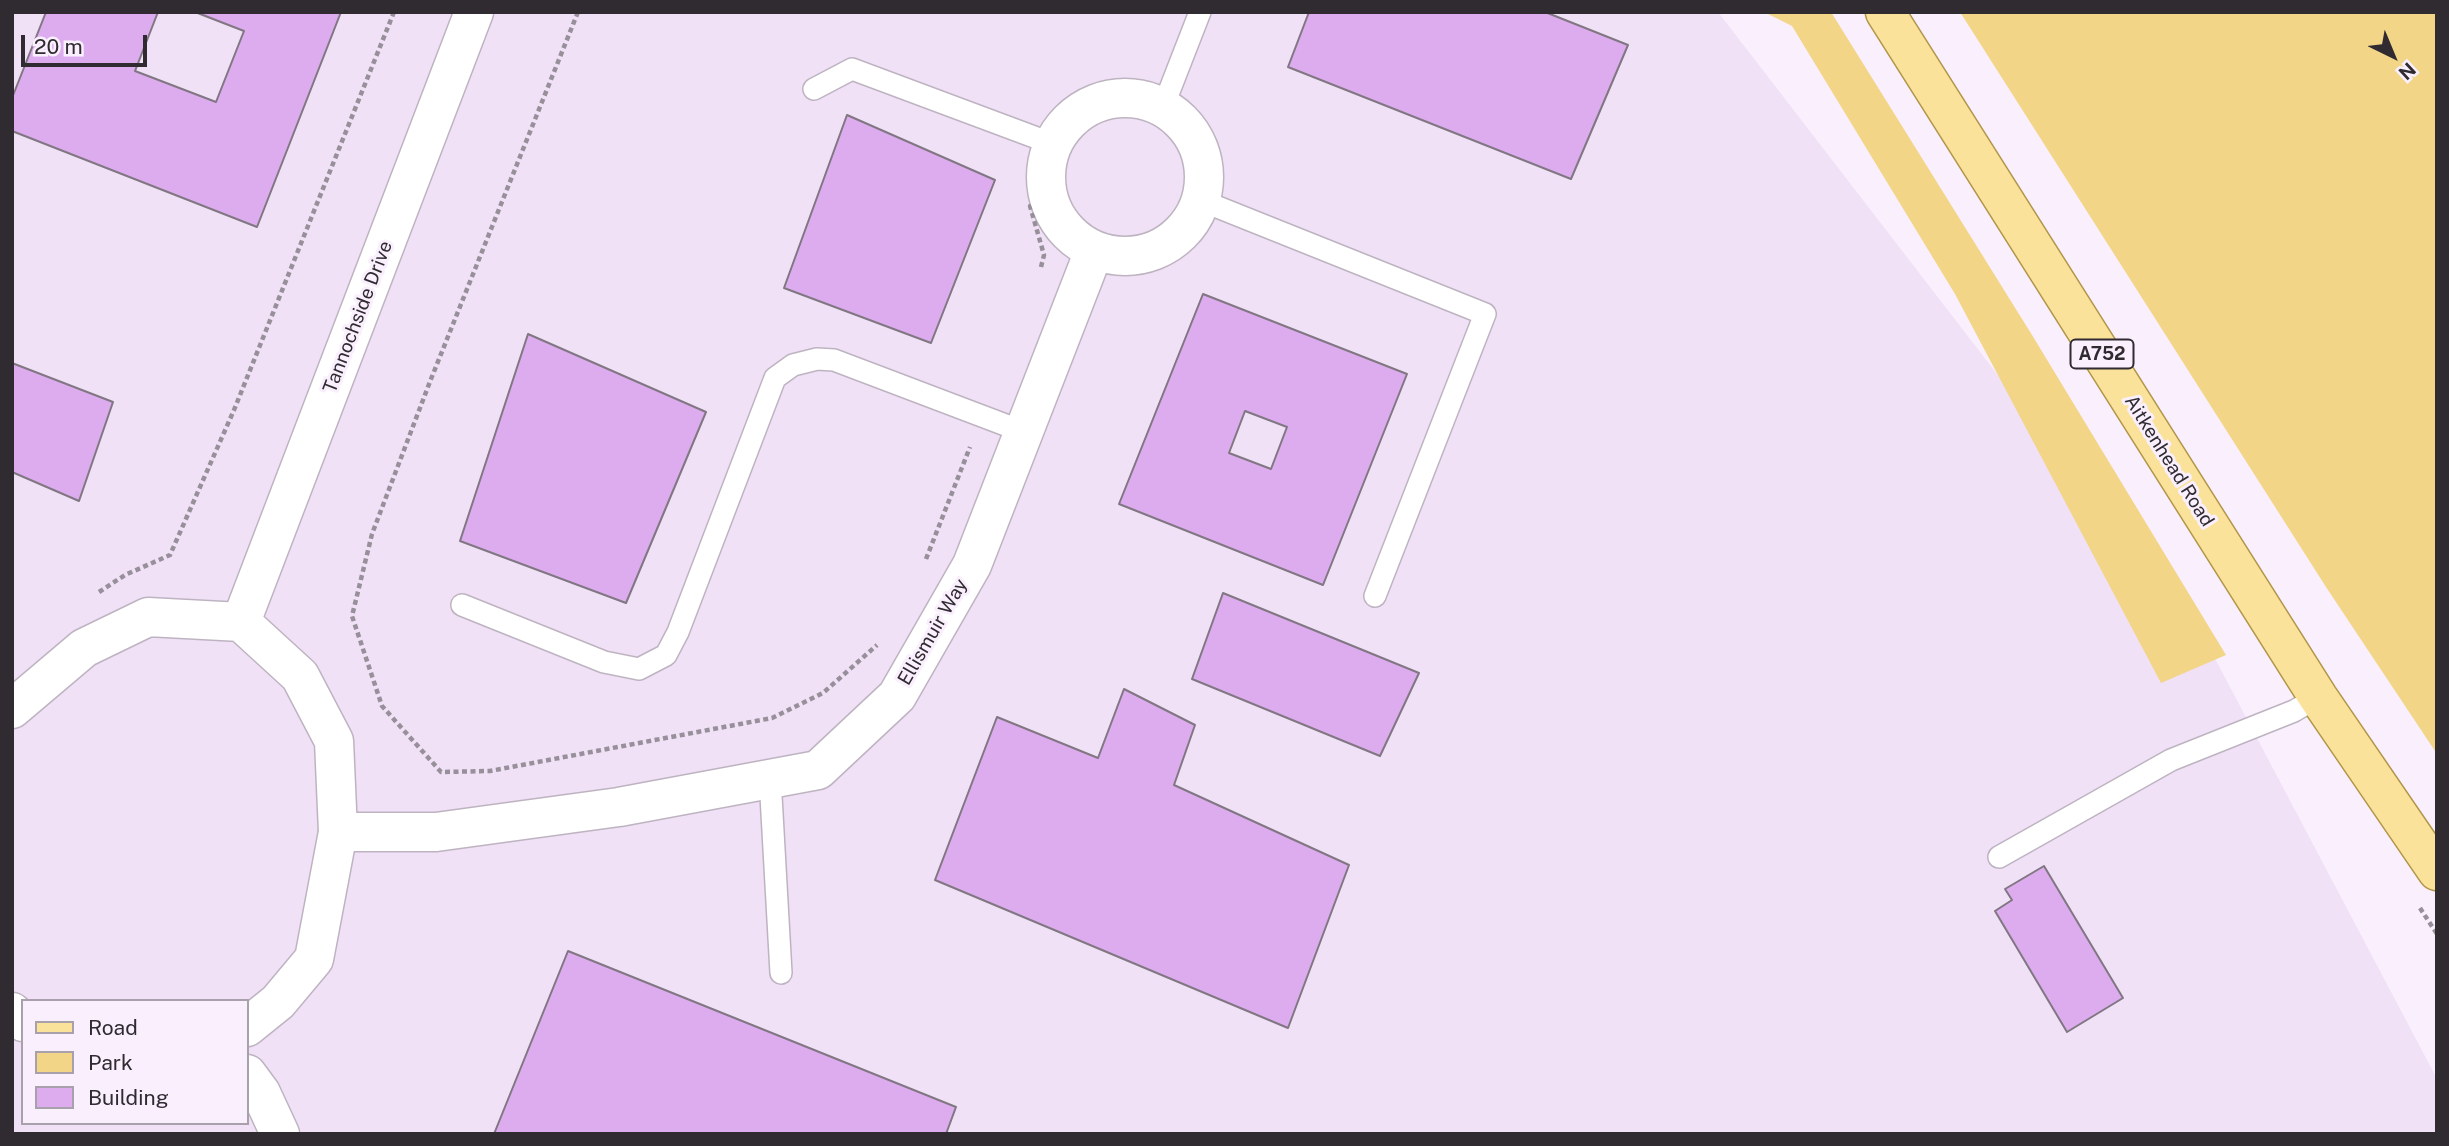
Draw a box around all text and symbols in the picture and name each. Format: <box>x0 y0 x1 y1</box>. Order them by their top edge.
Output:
scale bar <box>24 21 150 65</box>
north arrow <box>2358 21 2428 91</box>
text: 20 m <box>34 34 83 59</box>
text: N <box>2394 58 2420 84</box>
street label: Tannochside Drive <box>319 238 397 396</box>
road number: A752 <box>2070 340 2134 368</box>
street label: Aitkenhead Road <box>2119 391 2219 531</box>
street label: Ellismuir Way <box>893 575 973 689</box>
legend <box>21 999 248 1125</box>
text: Road <box>88 1015 138 1040</box>
text: Park <box>88 1050 133 1075</box>
text: Building <box>88 1085 169 1110</box>

